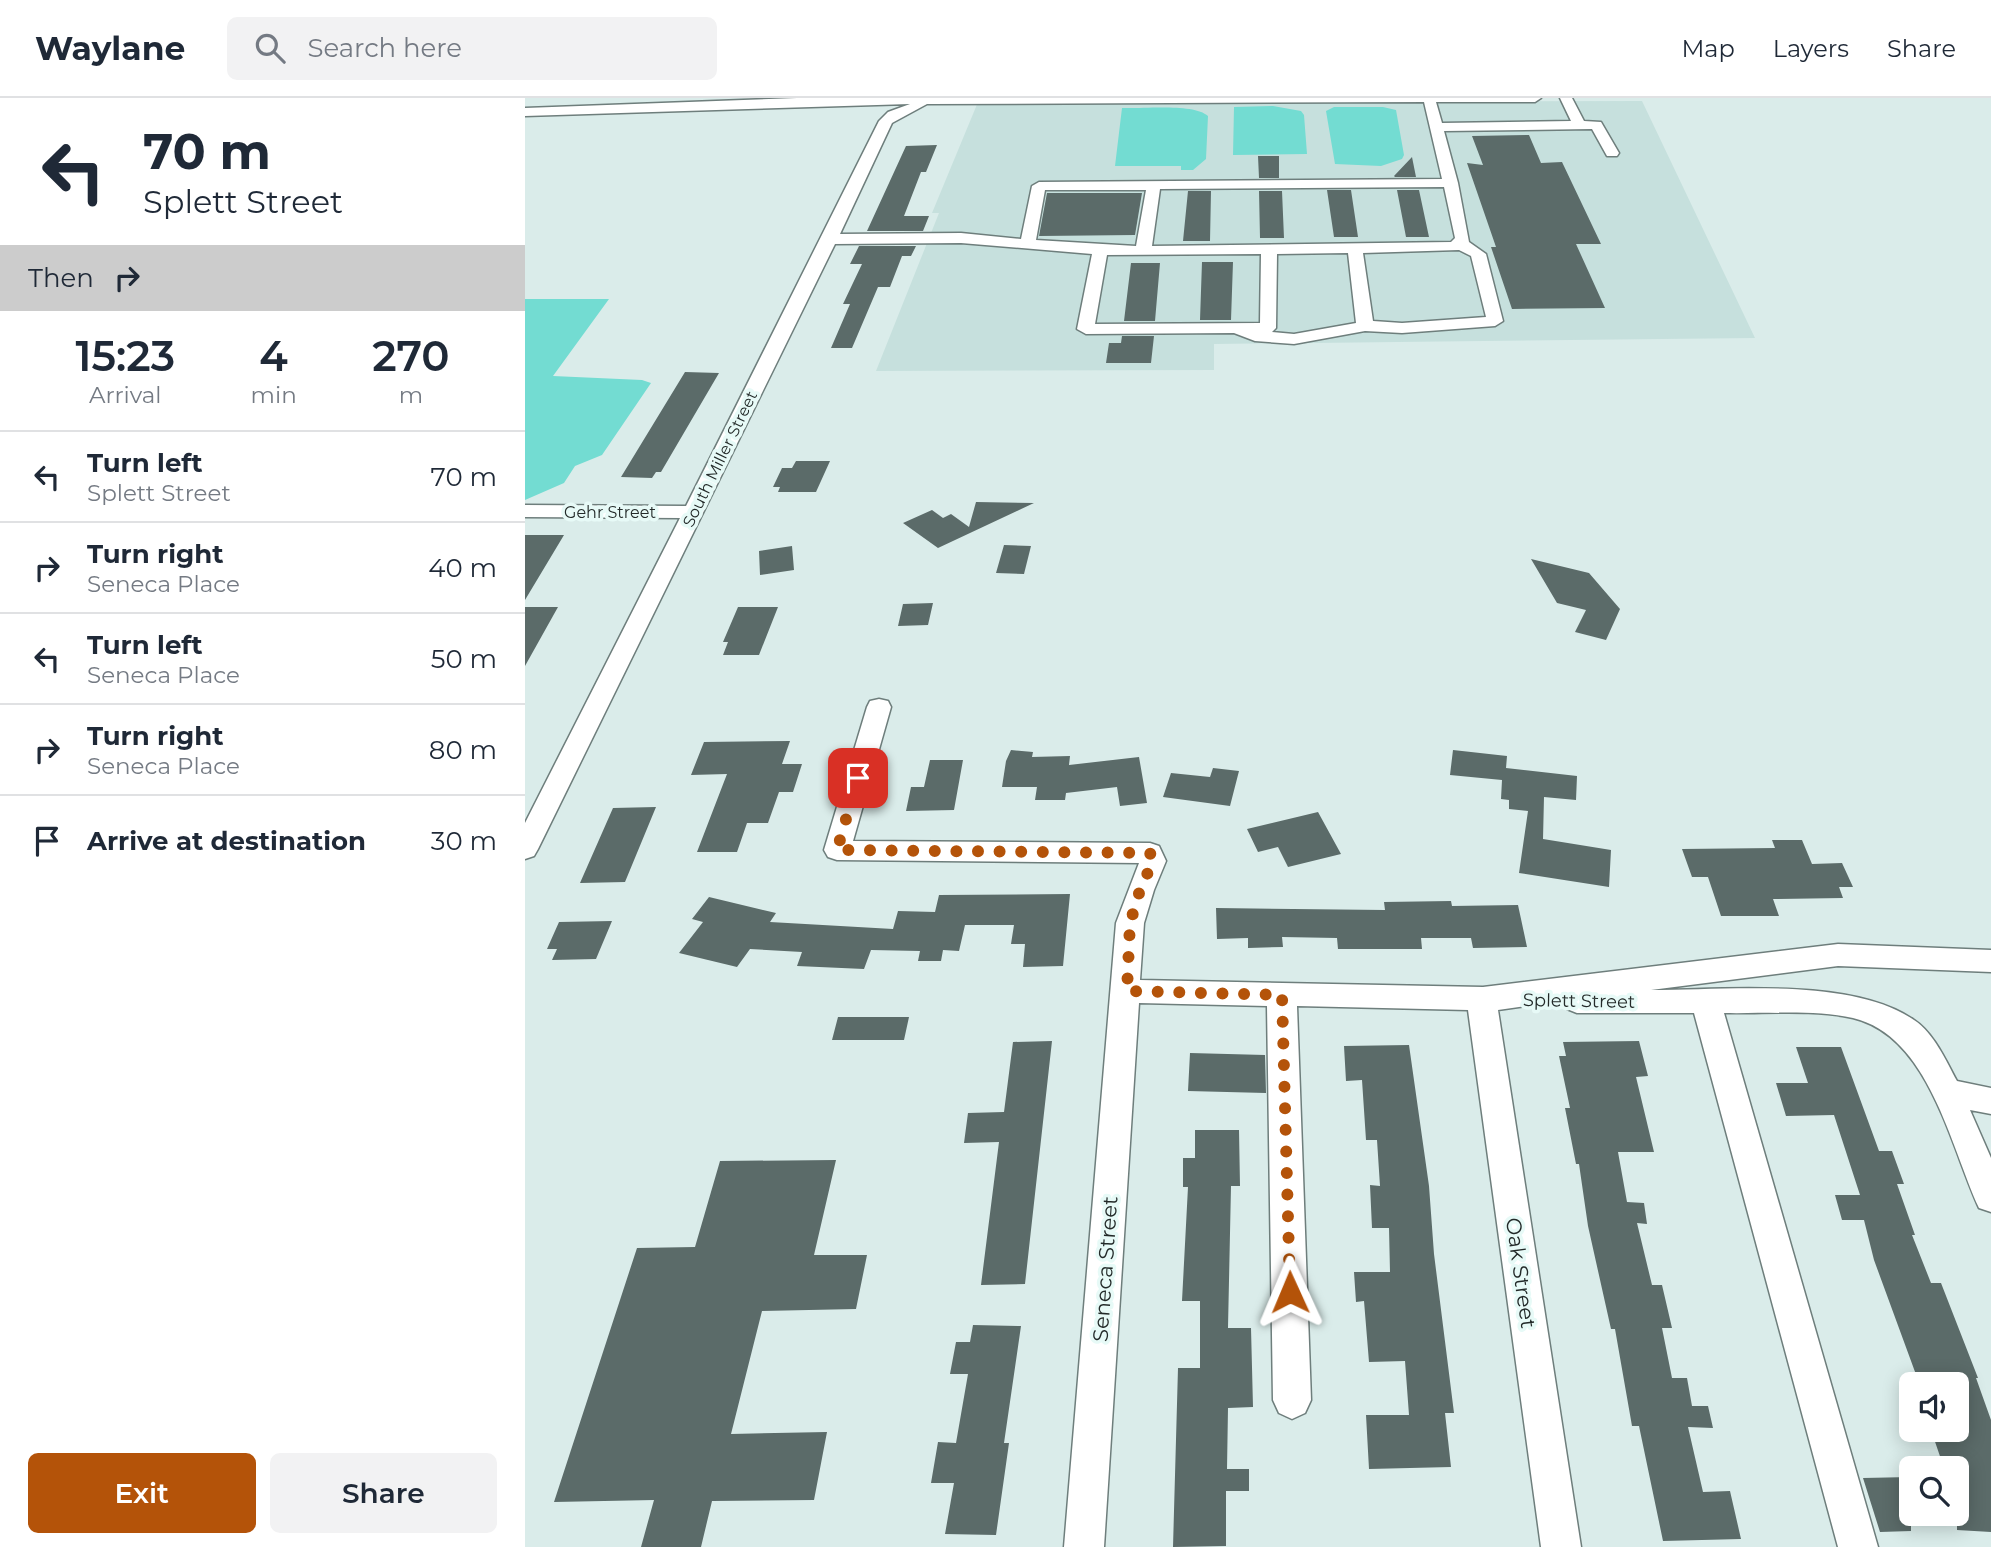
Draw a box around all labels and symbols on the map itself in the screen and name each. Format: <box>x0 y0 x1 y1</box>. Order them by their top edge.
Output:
street label: South Miller Street <box>679 387 761 530</box>
street label: Gehr Street <box>564 503 656 522</box>
pin <box>828 748 888 808</box>
street label: Splett Street <box>1523 989 1635 1013</box>
street label: Seneca Street <box>1087 1195 1123 1343</box>
street label: Oak Street <box>1501 1216 1541 1330</box>
position arrow <box>1253 1255 1327 1329</box>

